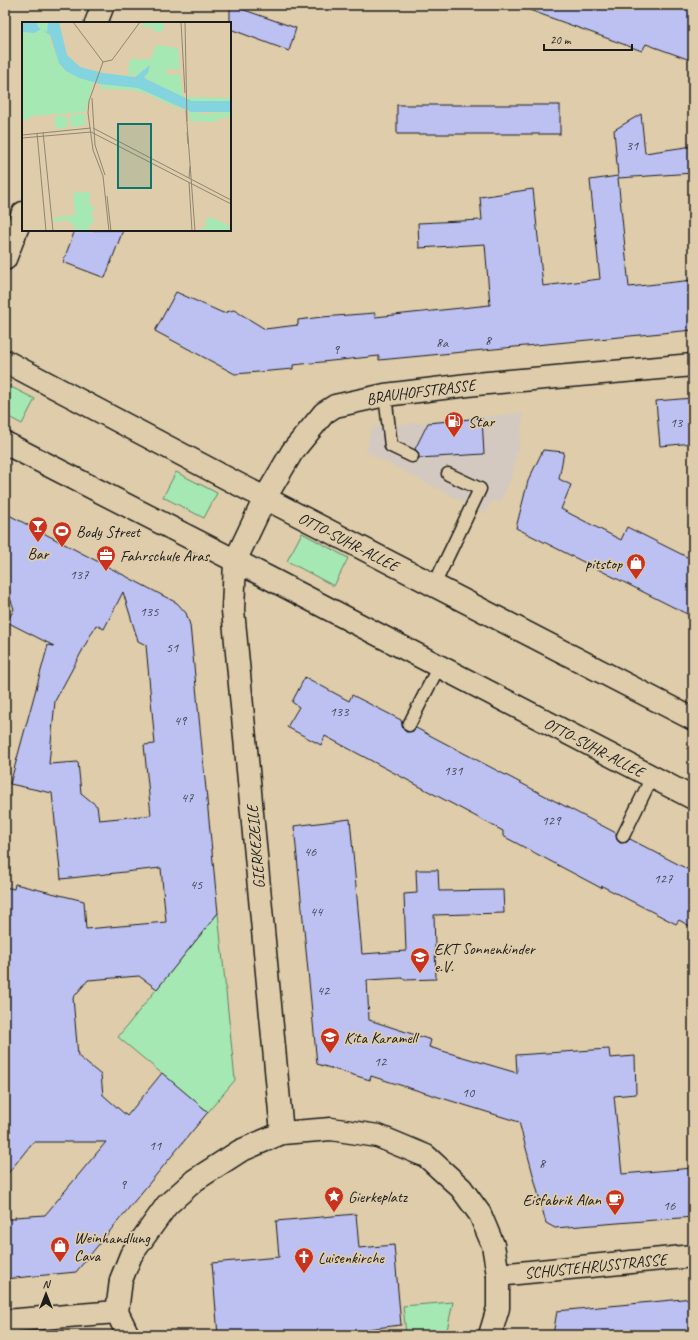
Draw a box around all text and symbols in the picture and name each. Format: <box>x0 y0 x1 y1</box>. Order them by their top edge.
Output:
inset map <box>22 22 231 231</box>
scale bar <box>544 26 632 52</box>
text: 20 m <box>550 32 572 48</box>
house number: 31 <box>626 137 639 154</box>
house number: 8 <box>485 332 493 349</box>
house number: 8a <box>436 334 449 351</box>
house number: 9 <box>333 341 341 358</box>
street label: BRAUHOFSTRASSE <box>364 375 479 410</box>
fuel station icon: Star <box>443 410 465 438</box>
place label: Star <box>468 412 495 432</box>
house number: 13 <box>670 414 684 431</box>
street label: OTTO-SUHR-ALLEE <box>295 508 404 577</box>
bar icon: Bar <box>27 515 49 543</box>
sports icon: Body Street <box>51 520 73 548</box>
place label: Body Street <box>76 522 142 542</box>
place label: Bar <box>27 544 51 564</box>
office icon: Fahrschule Aras <box>95 544 117 572</box>
place label: Fahrschule Aras <box>120 546 211 566</box>
shop icon: pitstop <box>625 552 647 580</box>
place label: pitstop <box>585 554 623 574</box>
house number: 137 <box>70 566 89 583</box>
house number: 135 <box>140 603 159 620</box>
house number: 51 <box>166 639 179 656</box>
house number: 133 <box>330 703 350 720</box>
house number: 49 <box>174 712 188 729</box>
street label: OTTO-SUHR-ALLEE <box>540 713 649 783</box>
house number: 131 <box>444 762 463 779</box>
house number: 47 <box>181 789 194 806</box>
street label: GIERKEZEILE <box>242 802 270 889</box>
house number: 129 <box>542 812 562 829</box>
house number: 46 <box>304 843 317 860</box>
house number: 127 <box>654 870 673 887</box>
house number: 45 <box>190 876 203 893</box>
house number: 44 <box>310 903 324 920</box>
place label: EKT Sonnenkinder e.V. <box>434 939 537 977</box>
school or university icon: EKT Sonnenkinder e.V. <box>409 946 431 974</box>
house number: 42 <box>317 982 331 999</box>
school or university icon: Kita Karamell <box>319 1026 341 1054</box>
place label: Kita Karamell <box>344 1028 420 1048</box>
house number: 12 <box>374 1053 388 1070</box>
house number: 10 <box>462 1084 476 1101</box>
house number: 11 <box>149 1137 162 1154</box>
house number: 8 <box>539 1155 547 1172</box>
house number: 9 <box>120 1176 128 1193</box>
place icon: Gierkeplatz <box>323 1185 345 1213</box>
place label: Gierkeplatz <box>348 1187 408 1207</box>
cafe icon: Eisfabrik Alan <box>604 1188 626 1216</box>
place label: Eisfabrik Alan <box>523 1190 602 1210</box>
house number: 16 <box>663 1197 676 1214</box>
place label: Weinhandlung Cava <box>74 1228 151 1266</box>
shop icon: Weinhandlung Cava <box>49 1235 71 1263</box>
church icon: Luisenkirche <box>293 1246 315 1274</box>
place label: Luisenkirche <box>318 1248 385 1268</box>
street label: SCHUSTEHRUSSTRASSE <box>524 1249 670 1283</box>
north arrow <box>26 1274 66 1314</box>
text: N <box>43 1277 52 1291</box>

